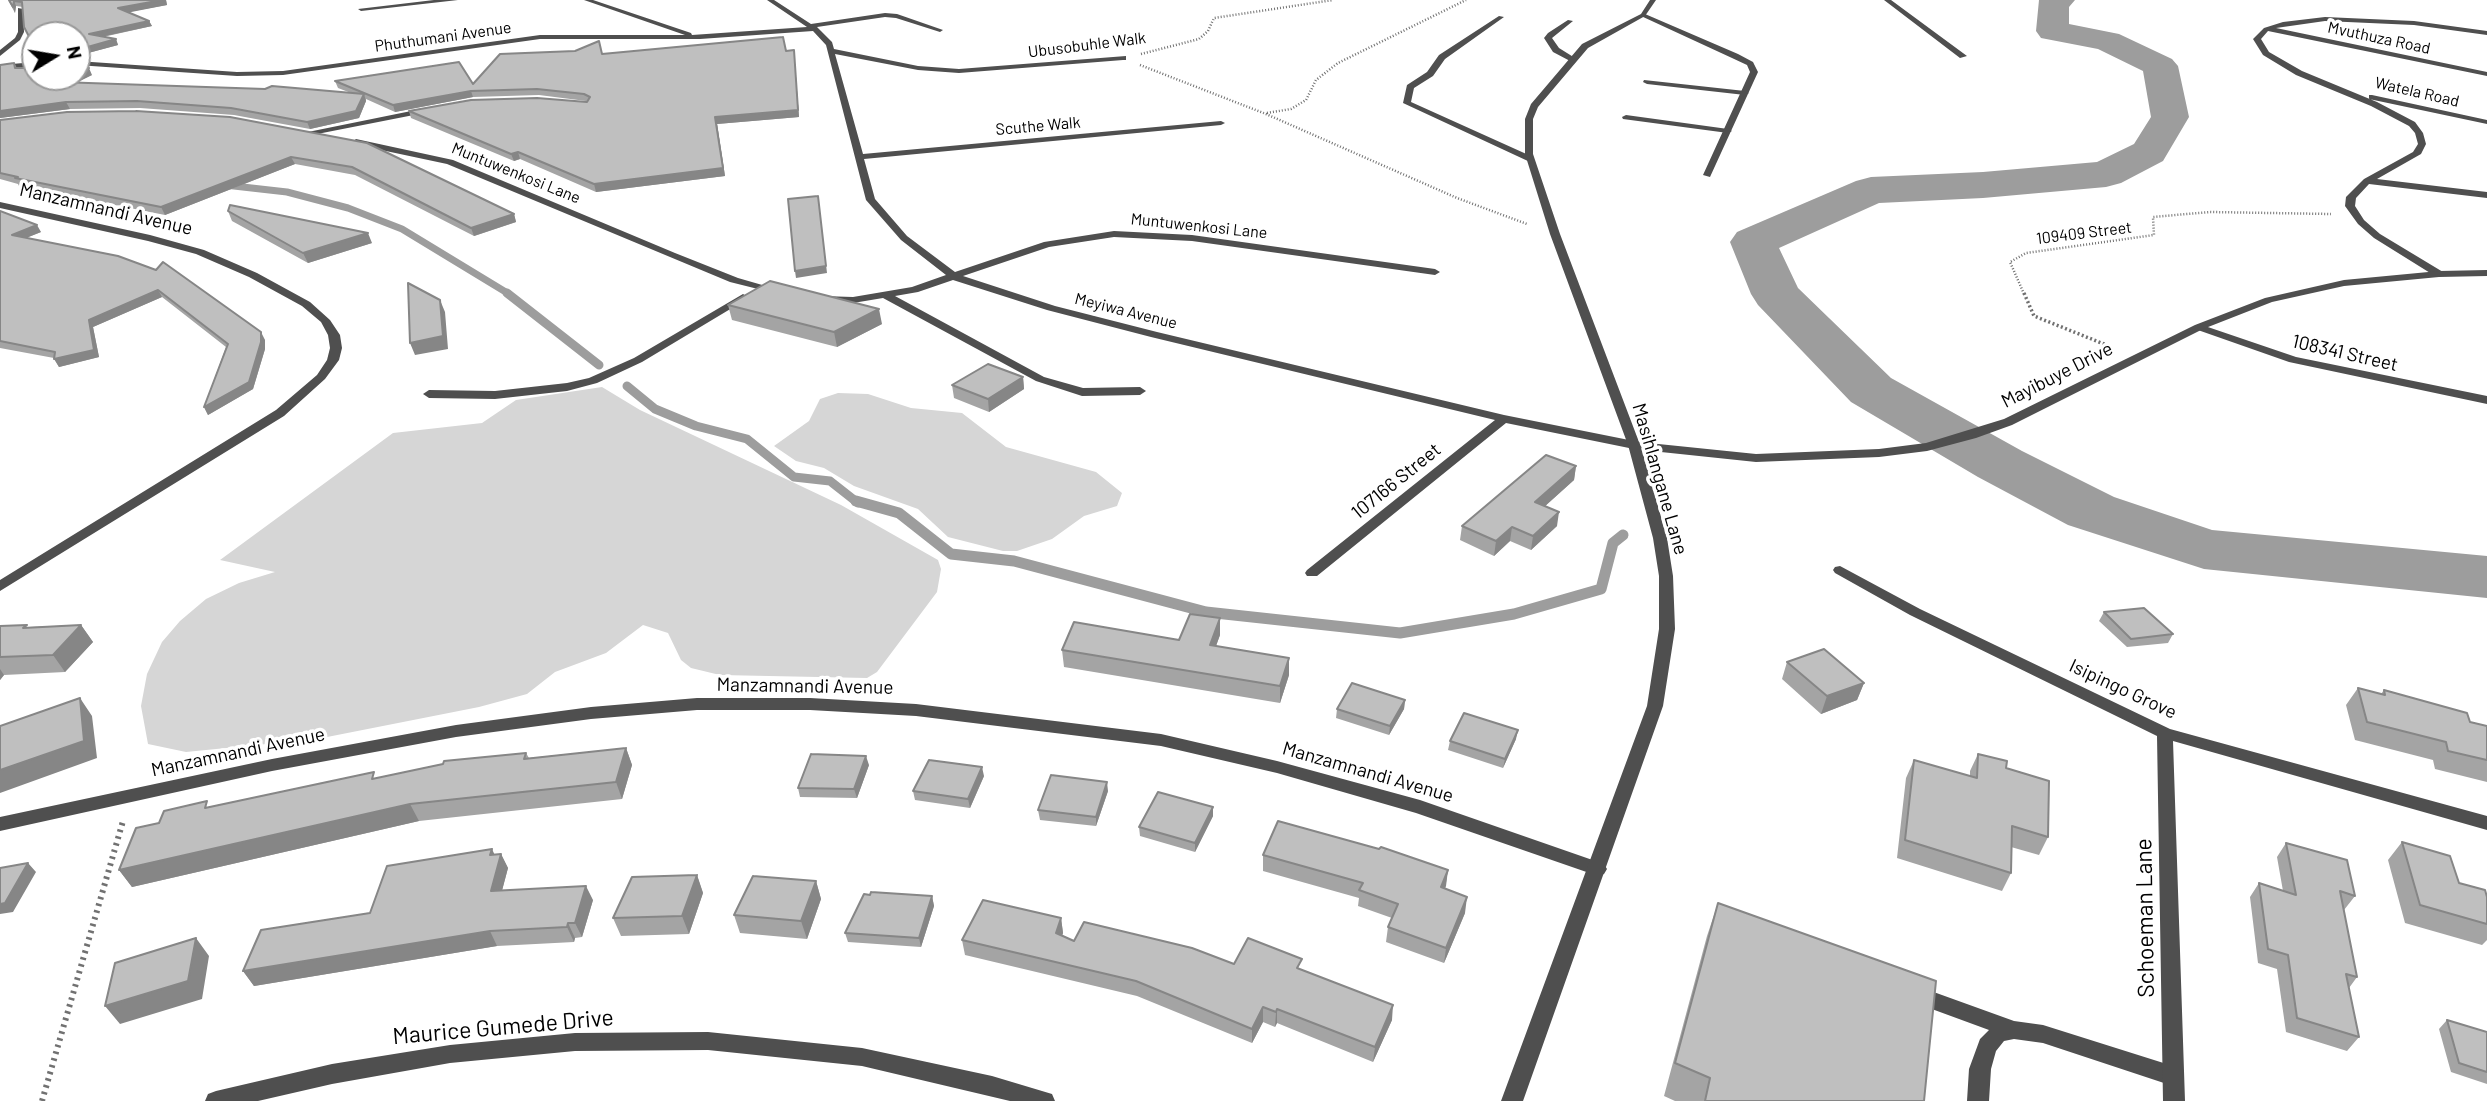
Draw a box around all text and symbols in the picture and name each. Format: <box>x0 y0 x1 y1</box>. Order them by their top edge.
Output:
street label: Phuthumani Avenue <box>373 18 513 56</box>
street label: Mvuthuza Road <box>2326 18 2432 58</box>
north arrow <box>21 21 91 91</box>
street label: Ubusobuhle Walk <box>1027 28 1147 62</box>
text: N <box>63 44 88 61</box>
street label: Watela Road <box>2373 73 2461 111</box>
street label: Scuthe Walk <box>995 113 1081 139</box>
street label: Muntuwenkosi Lane <box>449 138 583 208</box>
street label: Manzamnandi Avenue <box>17 178 195 240</box>
street label: Muntuwenkosi Lane <box>1130 209 1268 243</box>
street label: 109409 Street <box>2035 218 2133 248</box>
street label: Meyiwa Avenue <box>1073 289 1179 333</box>
street label: 108341 Street <box>2290 330 2400 376</box>
street label: Mayibuye Drive <box>1997 337 2117 413</box>
street label: Masihlangane Lane <box>1627 401 1693 557</box>
street label: 107166 Street <box>1347 438 1445 524</box>
street label: Isipingo Grove <box>2066 654 2180 724</box>
street label: Manzamnandi Avenue <box>716 673 894 699</box>
street label: Manzamnandi Avenue <box>149 722 327 782</box>
street label: Manzamnandi Avenue <box>1280 737 1456 807</box>
street label: Schoeman Lane <box>2130 838 2160 998</box>
street label: Maurice Gumede Drive <box>391 1004 615 1050</box>

